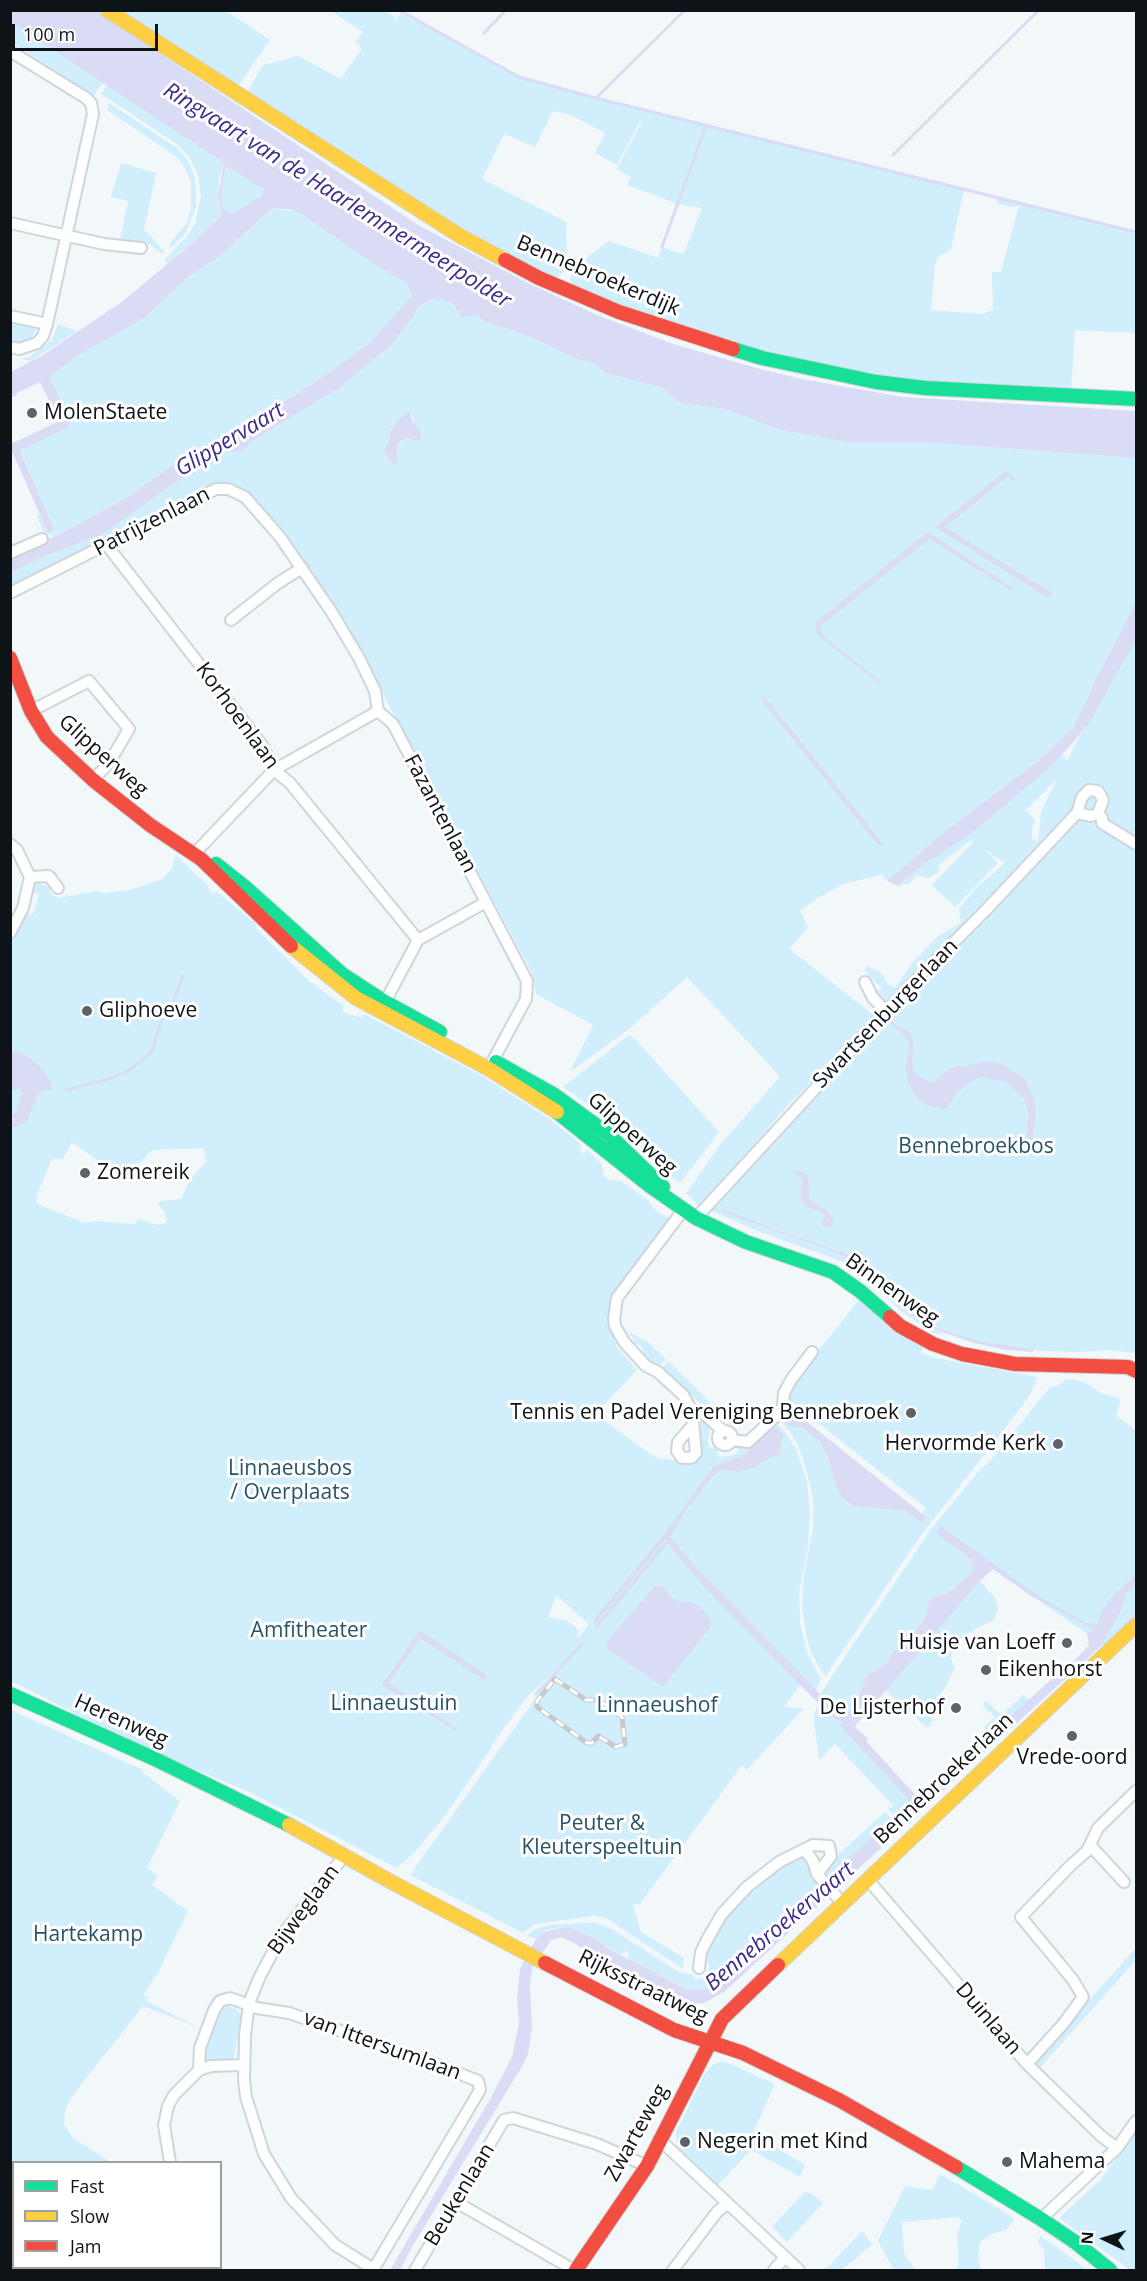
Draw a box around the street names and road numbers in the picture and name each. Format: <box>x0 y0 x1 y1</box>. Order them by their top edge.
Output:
street label: Bennebroekerdijk <box>513 230 683 322</box>
street label: Patrijzenlaan <box>90 482 214 562</box>
street label: Korhoenlaan <box>190 658 284 774</box>
street label: Glipperweg <box>53 709 153 803</box>
street label: Fazantenlaan <box>398 750 482 878</box>
street label: Swartsenburgerlaan <box>808 934 964 1094</box>
street label: Glipperweg <box>582 1087 682 1181</box>
street label: Binnenweg <box>840 1248 944 1332</box>
street label: Herenweg <box>70 1689 172 1753</box>
street label: Bennebroekerlaan <box>869 1708 1019 1850</box>
street label: Bijweglaan <box>263 1860 345 1960</box>
street label: Rijksstraatweg <box>574 1945 712 2029</box>
street label: Duinlaan <box>950 1978 1026 2060</box>
street label: van Ittersumlaan <box>300 2006 464 2086</box>
street label: Zwarteweg <box>600 2080 674 2186</box>
street label: Beukenlaan <box>419 2139 501 2251</box>

